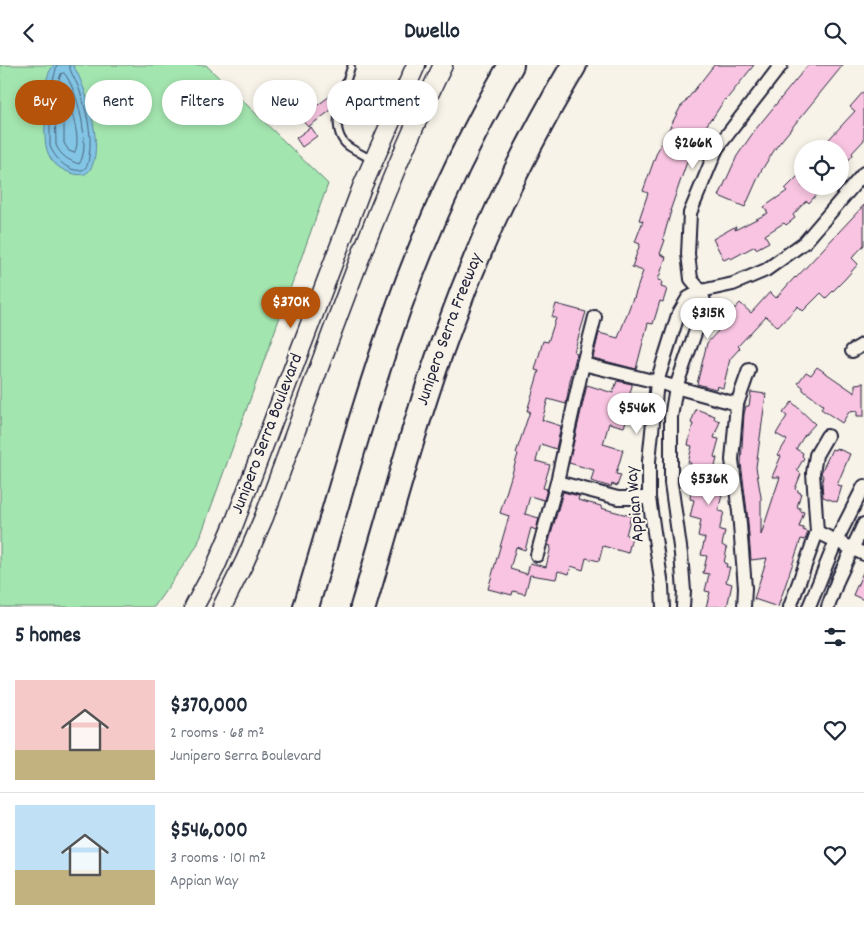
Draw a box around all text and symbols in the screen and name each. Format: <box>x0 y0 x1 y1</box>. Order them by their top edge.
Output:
text: Dwello <box>404 17 460 48</box>
icon: back <box>15 19 43 47</box>
icon: search <box>821 19 849 47</box>
chip: Buy <box>15 80 75 125</box>
chip: Rent <box>85 80 152 125</box>
chip: Filters <box>162 80 243 125</box>
chip: New <box>253 80 317 125</box>
chip: Apartment <box>327 80 438 125</box>
pin: $266K <box>658 127 728 170</box>
text: $266K <box>674 132 712 155</box>
map controls <box>794 140 849 195</box>
button: locate <box>794 140 849 195</box>
street label: Junipero Serra Freeway <box>411 249 490 409</box>
pin: $370K <box>256 287 326 329</box>
text: $370K <box>272 291 310 314</box>
pin: $315K <box>673 297 743 340</box>
text: $315K <box>691 302 725 325</box>
street label: Junipero Serra Boulevard <box>226 350 310 518</box>
pin: $546K <box>602 393 672 435</box>
text: $546K <box>618 397 656 420</box>
pin: $536K <box>674 463 744 506</box>
street label: Appian Way <box>620 464 652 543</box>
text: $536K <box>690 468 728 491</box>
text: 5 homes <box>15 622 81 652</box>
icon: filters <box>821 623 849 651</box>
text: $370,000 <box>170 692 248 722</box>
icon: home <box>55 700 115 760</box>
icon: heart <box>821 716 849 744</box>
text: 2 rooms · 68 m² <box>170 722 264 745</box>
text: Junipero Serra Boulevard <box>170 745 321 768</box>
text: $546,000 <box>170 817 248 847</box>
icon: home <box>55 825 115 885</box>
icon: heart <box>821 841 849 869</box>
text: 3 rooms · 101 m² <box>170 847 266 870</box>
text: Appian Way <box>170 870 238 893</box>

